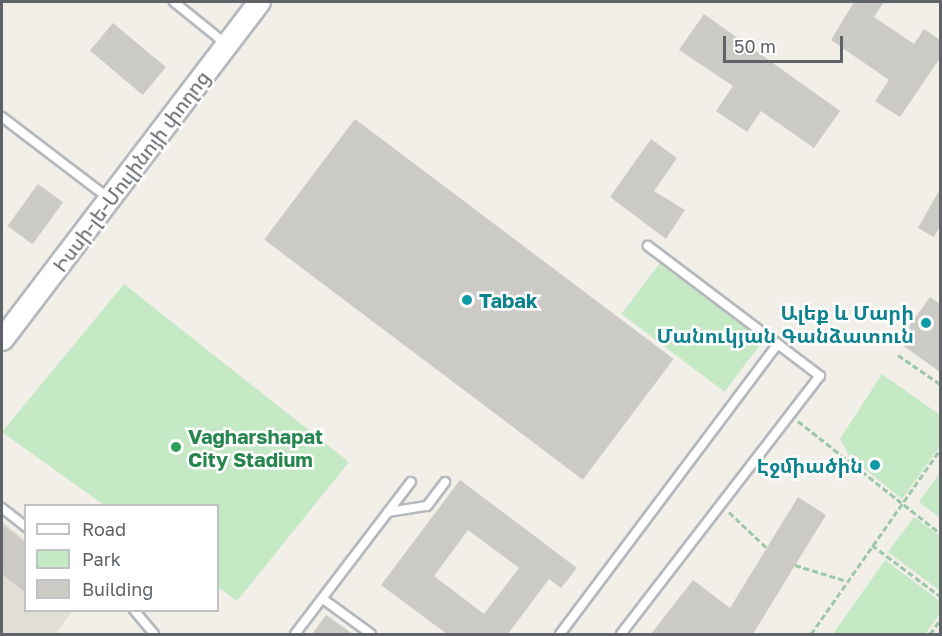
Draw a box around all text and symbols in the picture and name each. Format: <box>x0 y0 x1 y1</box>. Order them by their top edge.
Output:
scale bar <box>726 24 846 62</box>
text: 50 m <box>734 35 776 57</box>
street label: Իսսի-լե-Մուլինոյի փողոց <box>47 66 215 276</box>
place label: Tabak <box>479 288 537 312</box>
marker: Tabak <box>460 293 474 307</box>
place label: Ալեք և Մարի Մանուկյան Գանձատուն <box>657 300 914 347</box>
marker: Ալեք և Մարի Մանուկյան Գանձատուն <box>919 316 933 330</box>
place label: Vagharshapat City Stadium <box>188 424 323 471</box>
marker: Vagharshapat City Stadium <box>169 440 183 454</box>
place label: Էջմիածին <box>757 453 863 477</box>
marker: Էջմիածին <box>868 458 882 472</box>
legend <box>24 504 219 612</box>
text: Road <box>82 518 126 540</box>
text: Park <box>82 548 121 570</box>
text: Building <box>82 578 153 600</box>

